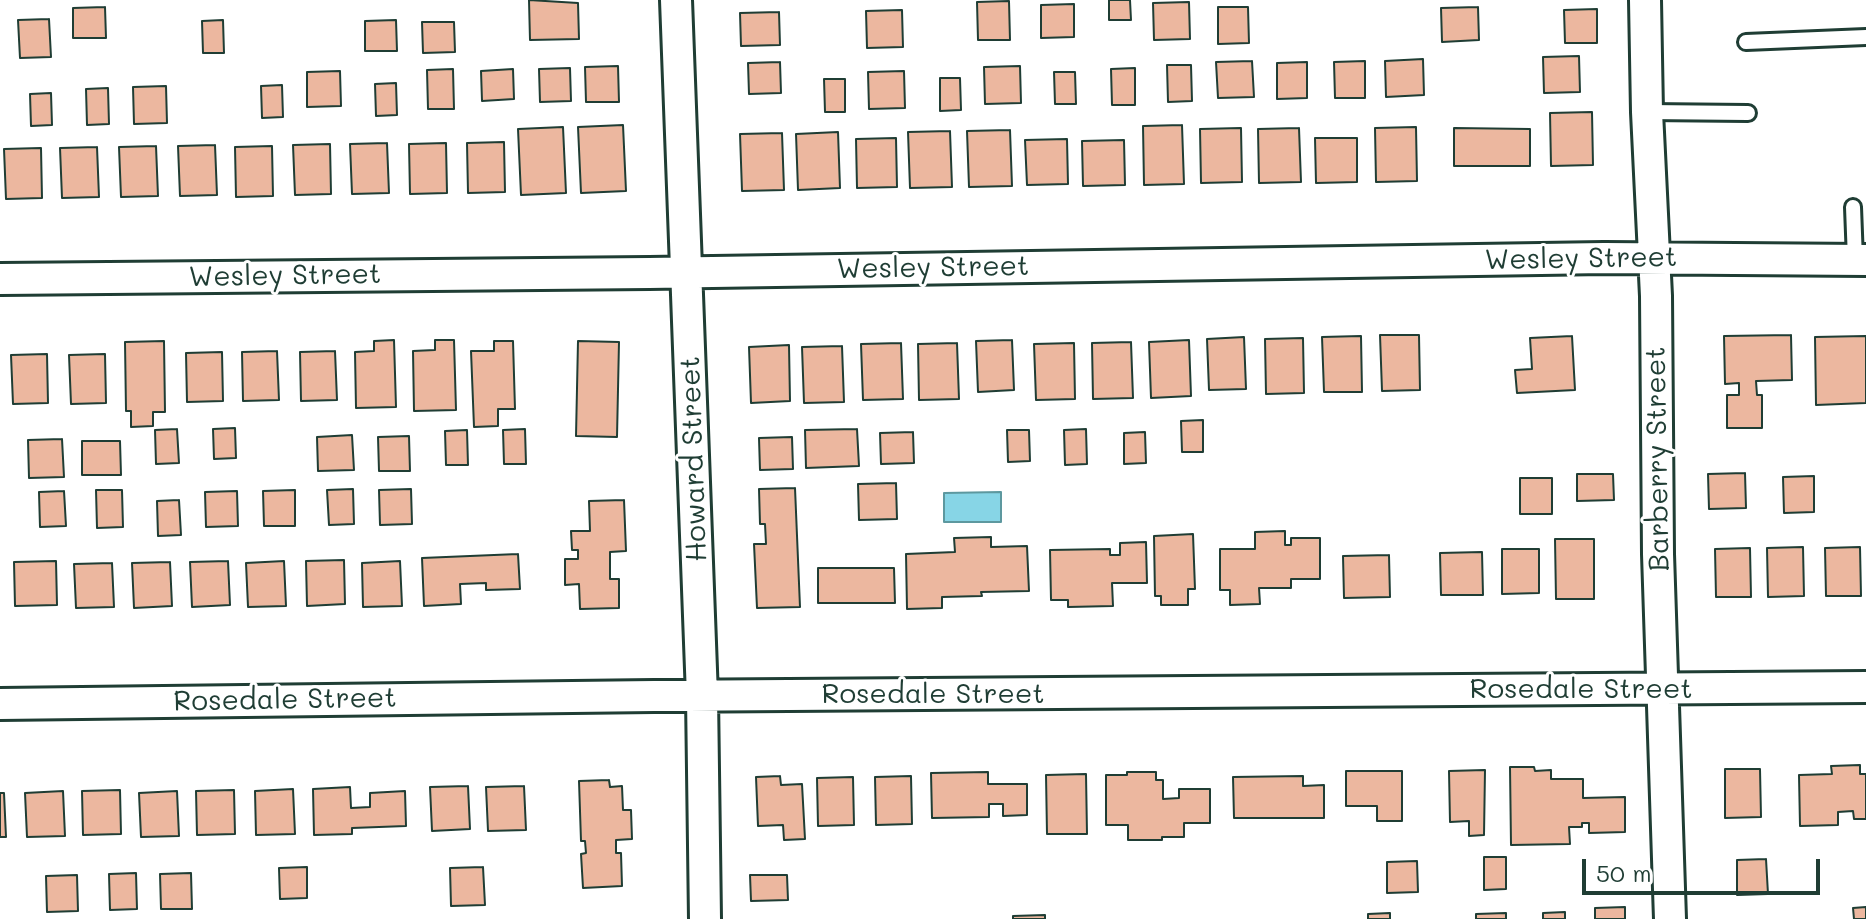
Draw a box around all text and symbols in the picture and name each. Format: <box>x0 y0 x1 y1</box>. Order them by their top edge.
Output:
street label: Wesley Street <box>1484 241 1678 277</box>
street label: Wesley Street <box>836 250 1030 286</box>
street label: Wesley Street <box>188 258 382 294</box>
street label: Barberry Street <box>1639 346 1677 572</box>
street label: Howard Street <box>674 356 714 562</box>
street label: Rosedale Street <box>1469 672 1693 706</box>
street label: Rosedale Street <box>821 677 1045 711</box>
street label: Rosedale Street <box>173 681 397 719</box>
scale bar <box>1586 843 1824 893</box>
text: 50 m <box>1596 857 1652 888</box>

